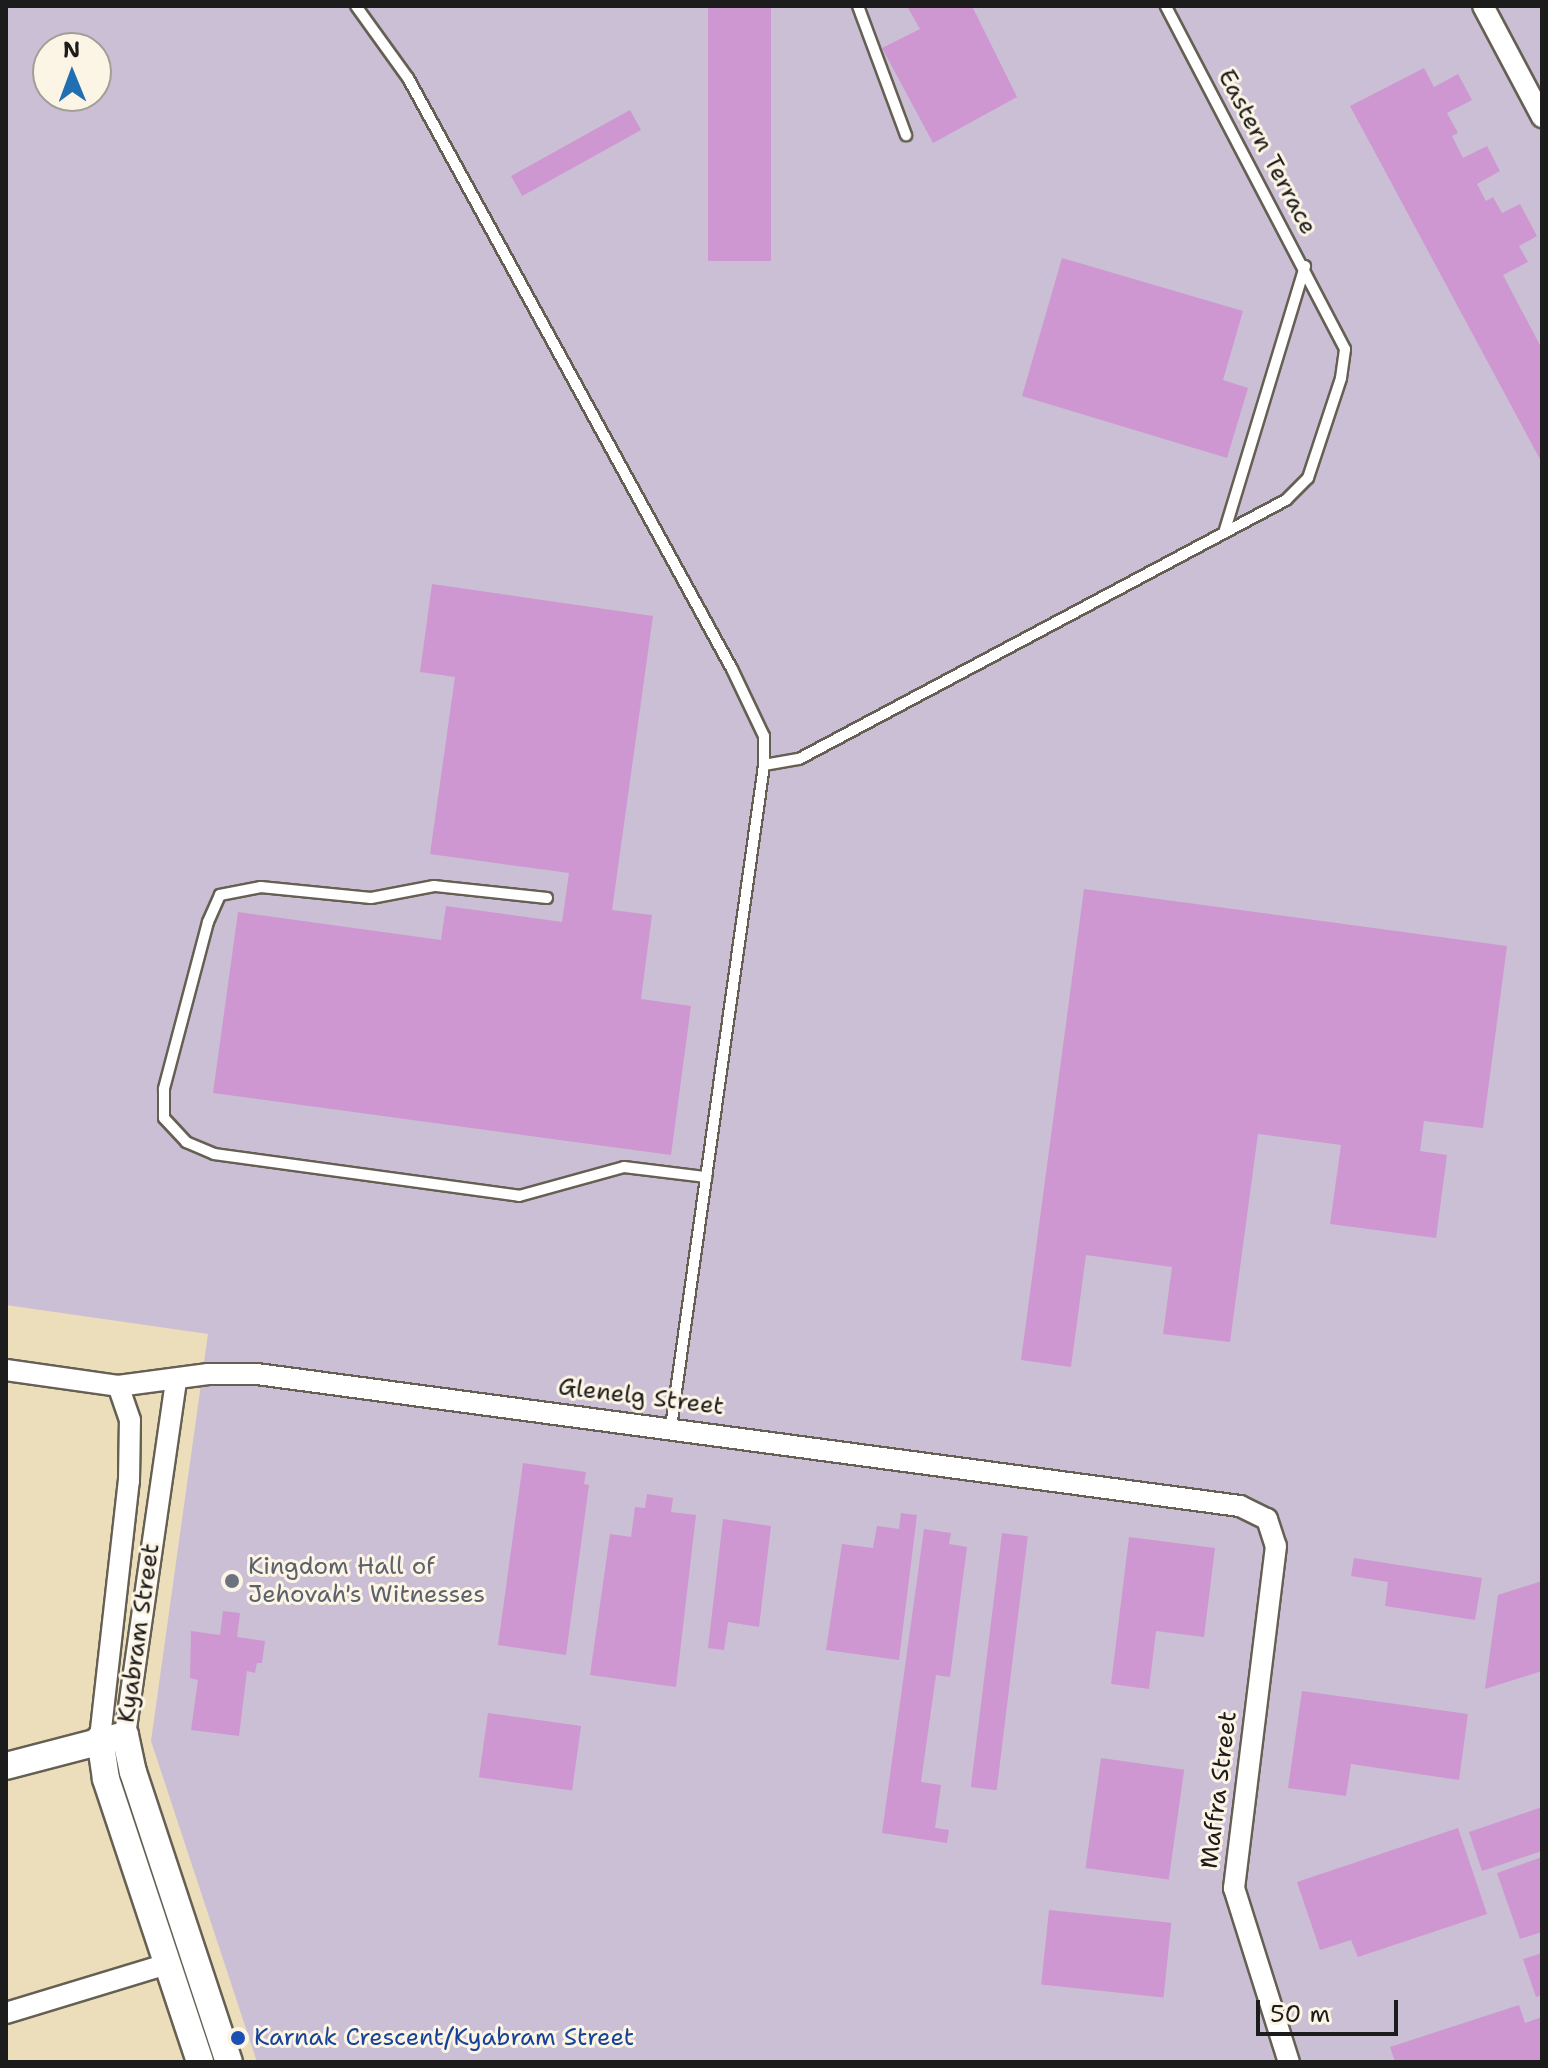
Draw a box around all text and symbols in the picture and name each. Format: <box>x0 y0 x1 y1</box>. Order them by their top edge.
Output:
north arrow <box>32 32 112 112</box>
text: N <box>63 35 81 64</box>
street label: Eastern Terrace <box>1211 65 1323 239</box>
street label: Glenelg Street <box>557 1373 725 1421</box>
street label: Kyabram Street <box>112 1541 166 1725</box>
place label: Kingdom Hall of Jehovah's Witnesses <box>248 1553 485 1609</box>
marker: Kingdom Hall of Jehovah's Witnesses <box>223 1572 241 1590</box>
street label: Maffra Street <box>1195 1710 1243 1870</box>
scale bar <box>1260 1984 1402 2034</box>
text: 50 m <box>1270 1998 1330 2030</box>
place label: Karnak Crescent/Kyabram Street <box>254 2024 634 2052</box>
marker: Karnak Crescent/Kyabram Street <box>229 2029 247 2047</box>

